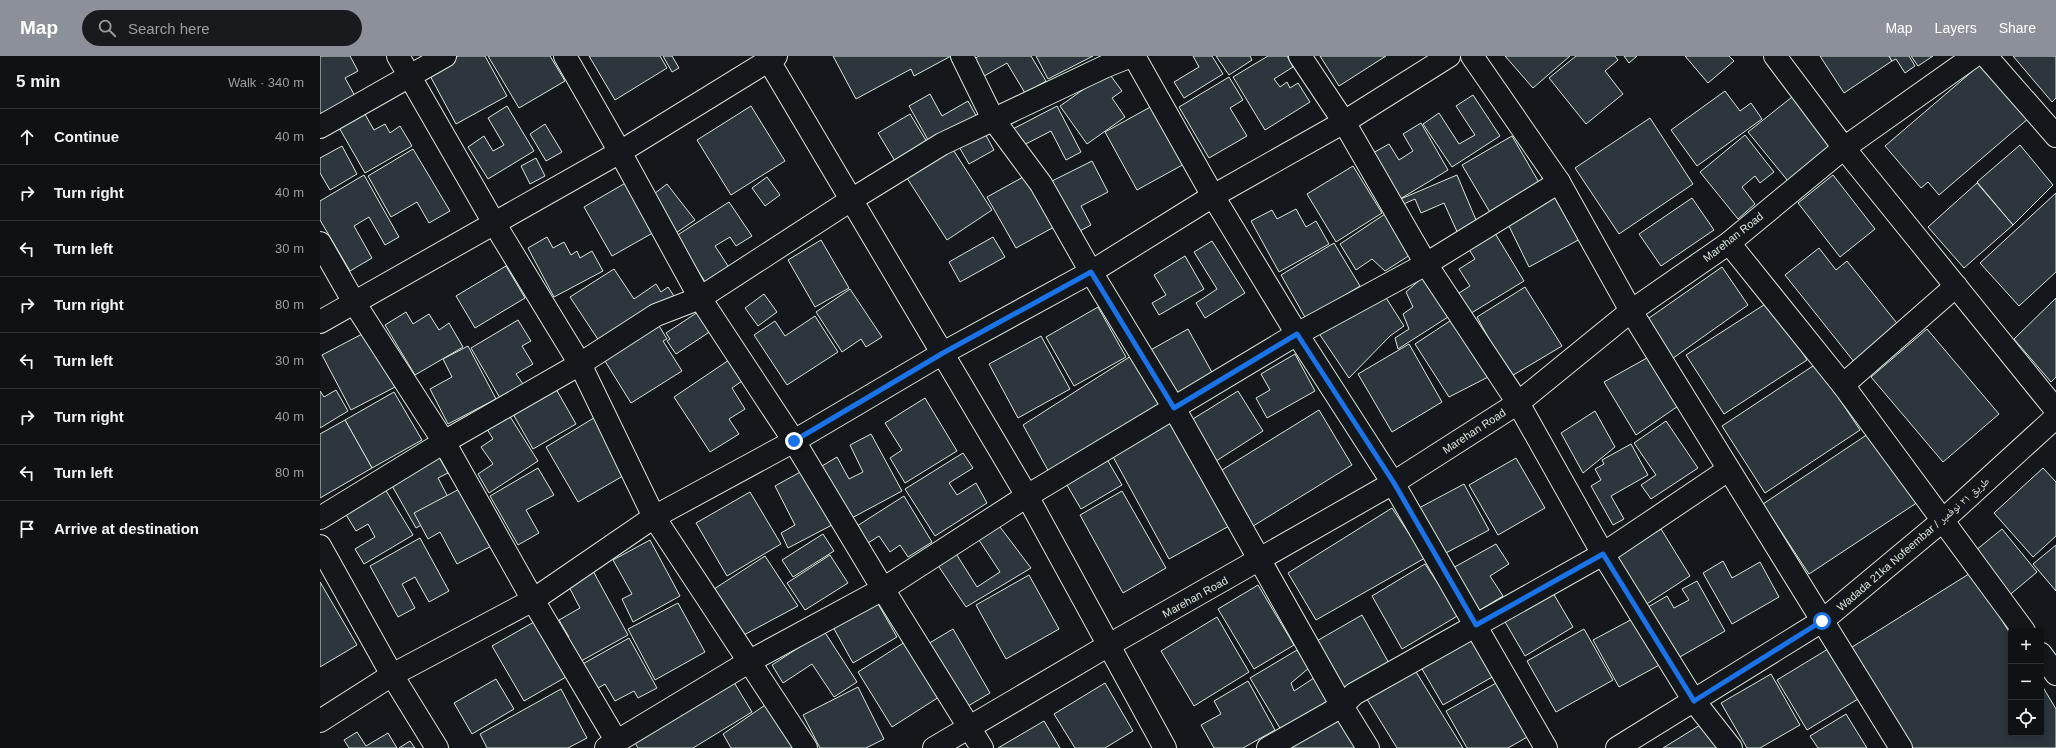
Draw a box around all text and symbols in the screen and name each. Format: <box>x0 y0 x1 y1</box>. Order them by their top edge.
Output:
search box <box>82 10 362 46</box>
text: Map <box>20 17 58 38</box>
icon: search <box>96 17 118 39</box>
text: Search here <box>128 20 210 37</box>
text: Map <box>1885 20 1913 36</box>
text: Layers <box>1935 20 1977 36</box>
text: Share <box>1999 20 2036 36</box>
text: 5 min <box>16 72 60 91</box>
text: Walk · 340 m <box>228 75 304 90</box>
icon: ahead <box>16 126 38 148</box>
text: Continue <box>54 128 119 145</box>
text: 40 m <box>275 129 304 144</box>
icon: right <box>16 182 38 204</box>
text: Turn right <box>54 184 124 201</box>
text: 40 m <box>275 185 304 200</box>
street label: Marehan Road <box>1701 210 1765 264</box>
icon: left <box>16 238 38 260</box>
text: Turn left <box>54 240 113 257</box>
text: 30 m <box>275 241 304 256</box>
icon: right <box>16 294 38 316</box>
text: Turn right <box>54 296 124 313</box>
text: 80 m <box>275 297 304 312</box>
icon: left <box>16 350 38 372</box>
text: Turn left <box>54 352 113 369</box>
text: 30 m <box>275 353 304 368</box>
icon: right <box>16 406 38 428</box>
street label: Marehan Road <box>1440 406 1508 456</box>
text: Turn right <box>54 408 124 425</box>
text: 40 m <box>275 409 304 424</box>
route end <box>785 432 803 450</box>
icon: left <box>16 462 38 484</box>
text: Turn left <box>54 464 113 481</box>
text: 80 m <box>275 465 304 480</box>
street label: Wadada 21ka Nofeembar / طريق ٢١ نوفمبر <box>1834 475 1992 614</box>
icon: arrive <box>16 518 38 540</box>
text: Arrive at destination <box>54 520 199 537</box>
street label: Marehan Road <box>1160 574 1230 620</box>
route start <box>1813 612 1831 630</box>
map controls <box>2008 628 2044 736</box>
button: + <box>2008 628 2044 664</box>
button: − <box>2008 664 2044 700</box>
button: locate <box>2008 700 2044 736</box>

